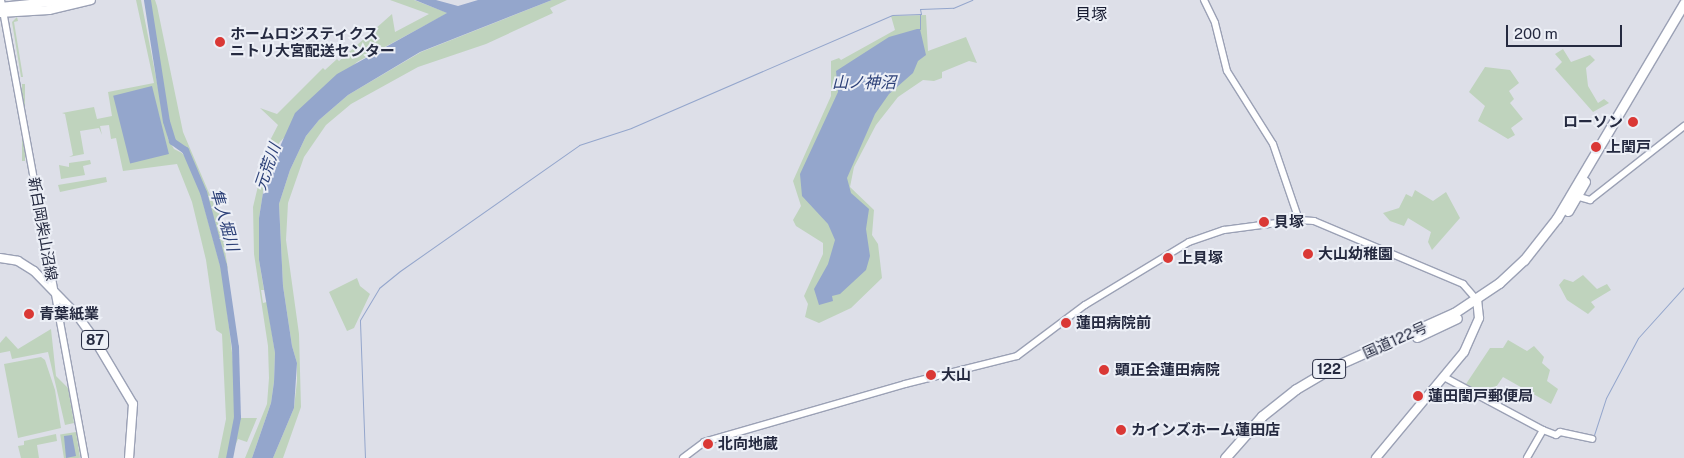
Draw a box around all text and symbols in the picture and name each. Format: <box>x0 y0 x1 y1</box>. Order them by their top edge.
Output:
district label: 貝塚 <box>1075 5 1107 25</box>
scale bar <box>1509 15 1625 47</box>
place label: ホームロジスティクス ニトリ大宮配送センター <box>230 24 395 59</box>
text: 200 m <box>1514 25 1558 42</box>
marker: ホームロジスティクス ニトリ大宮配送センター <box>214 36 226 48</box>
water label: 山ノ神沼 <box>832 73 896 93</box>
place label: ローソン <box>1563 113 1623 131</box>
marker: ローソン <box>1627 116 1639 128</box>
place label: 上閏戸 <box>1606 138 1651 156</box>
water label: 元荒川 <box>251 141 285 193</box>
marker: 上閏戸 <box>1590 141 1602 153</box>
street label: 新白岡柴山沼線 <box>25 176 61 282</box>
water label: 隼人堀川 <box>206 187 242 253</box>
place label: 貝塚 <box>1274 213 1304 231</box>
marker: 貝塚 <box>1258 216 1270 228</box>
place label: 大山幼稚園 <box>1318 245 1393 263</box>
marker: 大山幼稚園 <box>1302 248 1314 260</box>
place label: 上貝塚 <box>1178 249 1223 267</box>
marker: 上貝塚 <box>1162 252 1174 264</box>
place label: 青葉紙業 <box>39 305 99 323</box>
marker: 青葉紙業 <box>23 308 35 320</box>
place label: 蓮田病院前 <box>1076 314 1151 332</box>
marker: 蓮田病院前 <box>1060 317 1072 329</box>
street label: 国道122号 <box>1360 318 1430 362</box>
road number: 87 <box>80 328 110 352</box>
road number: 122 <box>1312 358 1346 380</box>
place label: 顕正会蓮田病院 <box>1115 361 1220 379</box>
marker: 顕正会蓮田病院 <box>1097 363 1111 377</box>
place label: 大山 <box>941 366 971 384</box>
marker: 大山 <box>925 369 937 381</box>
place label: 蓮田閏戸郵便局 <box>1428 387 1533 405</box>
marker: 蓮田閏戸郵便局 <box>1412 390 1424 402</box>
place label: カインズホーム蓮田店 <box>1131 421 1281 439</box>
marker: カインズホーム蓮田店 <box>1115 424 1127 436</box>
place label: 北向地蔵 <box>718 435 778 453</box>
marker: 北向地蔵 <box>702 438 714 450</box>

